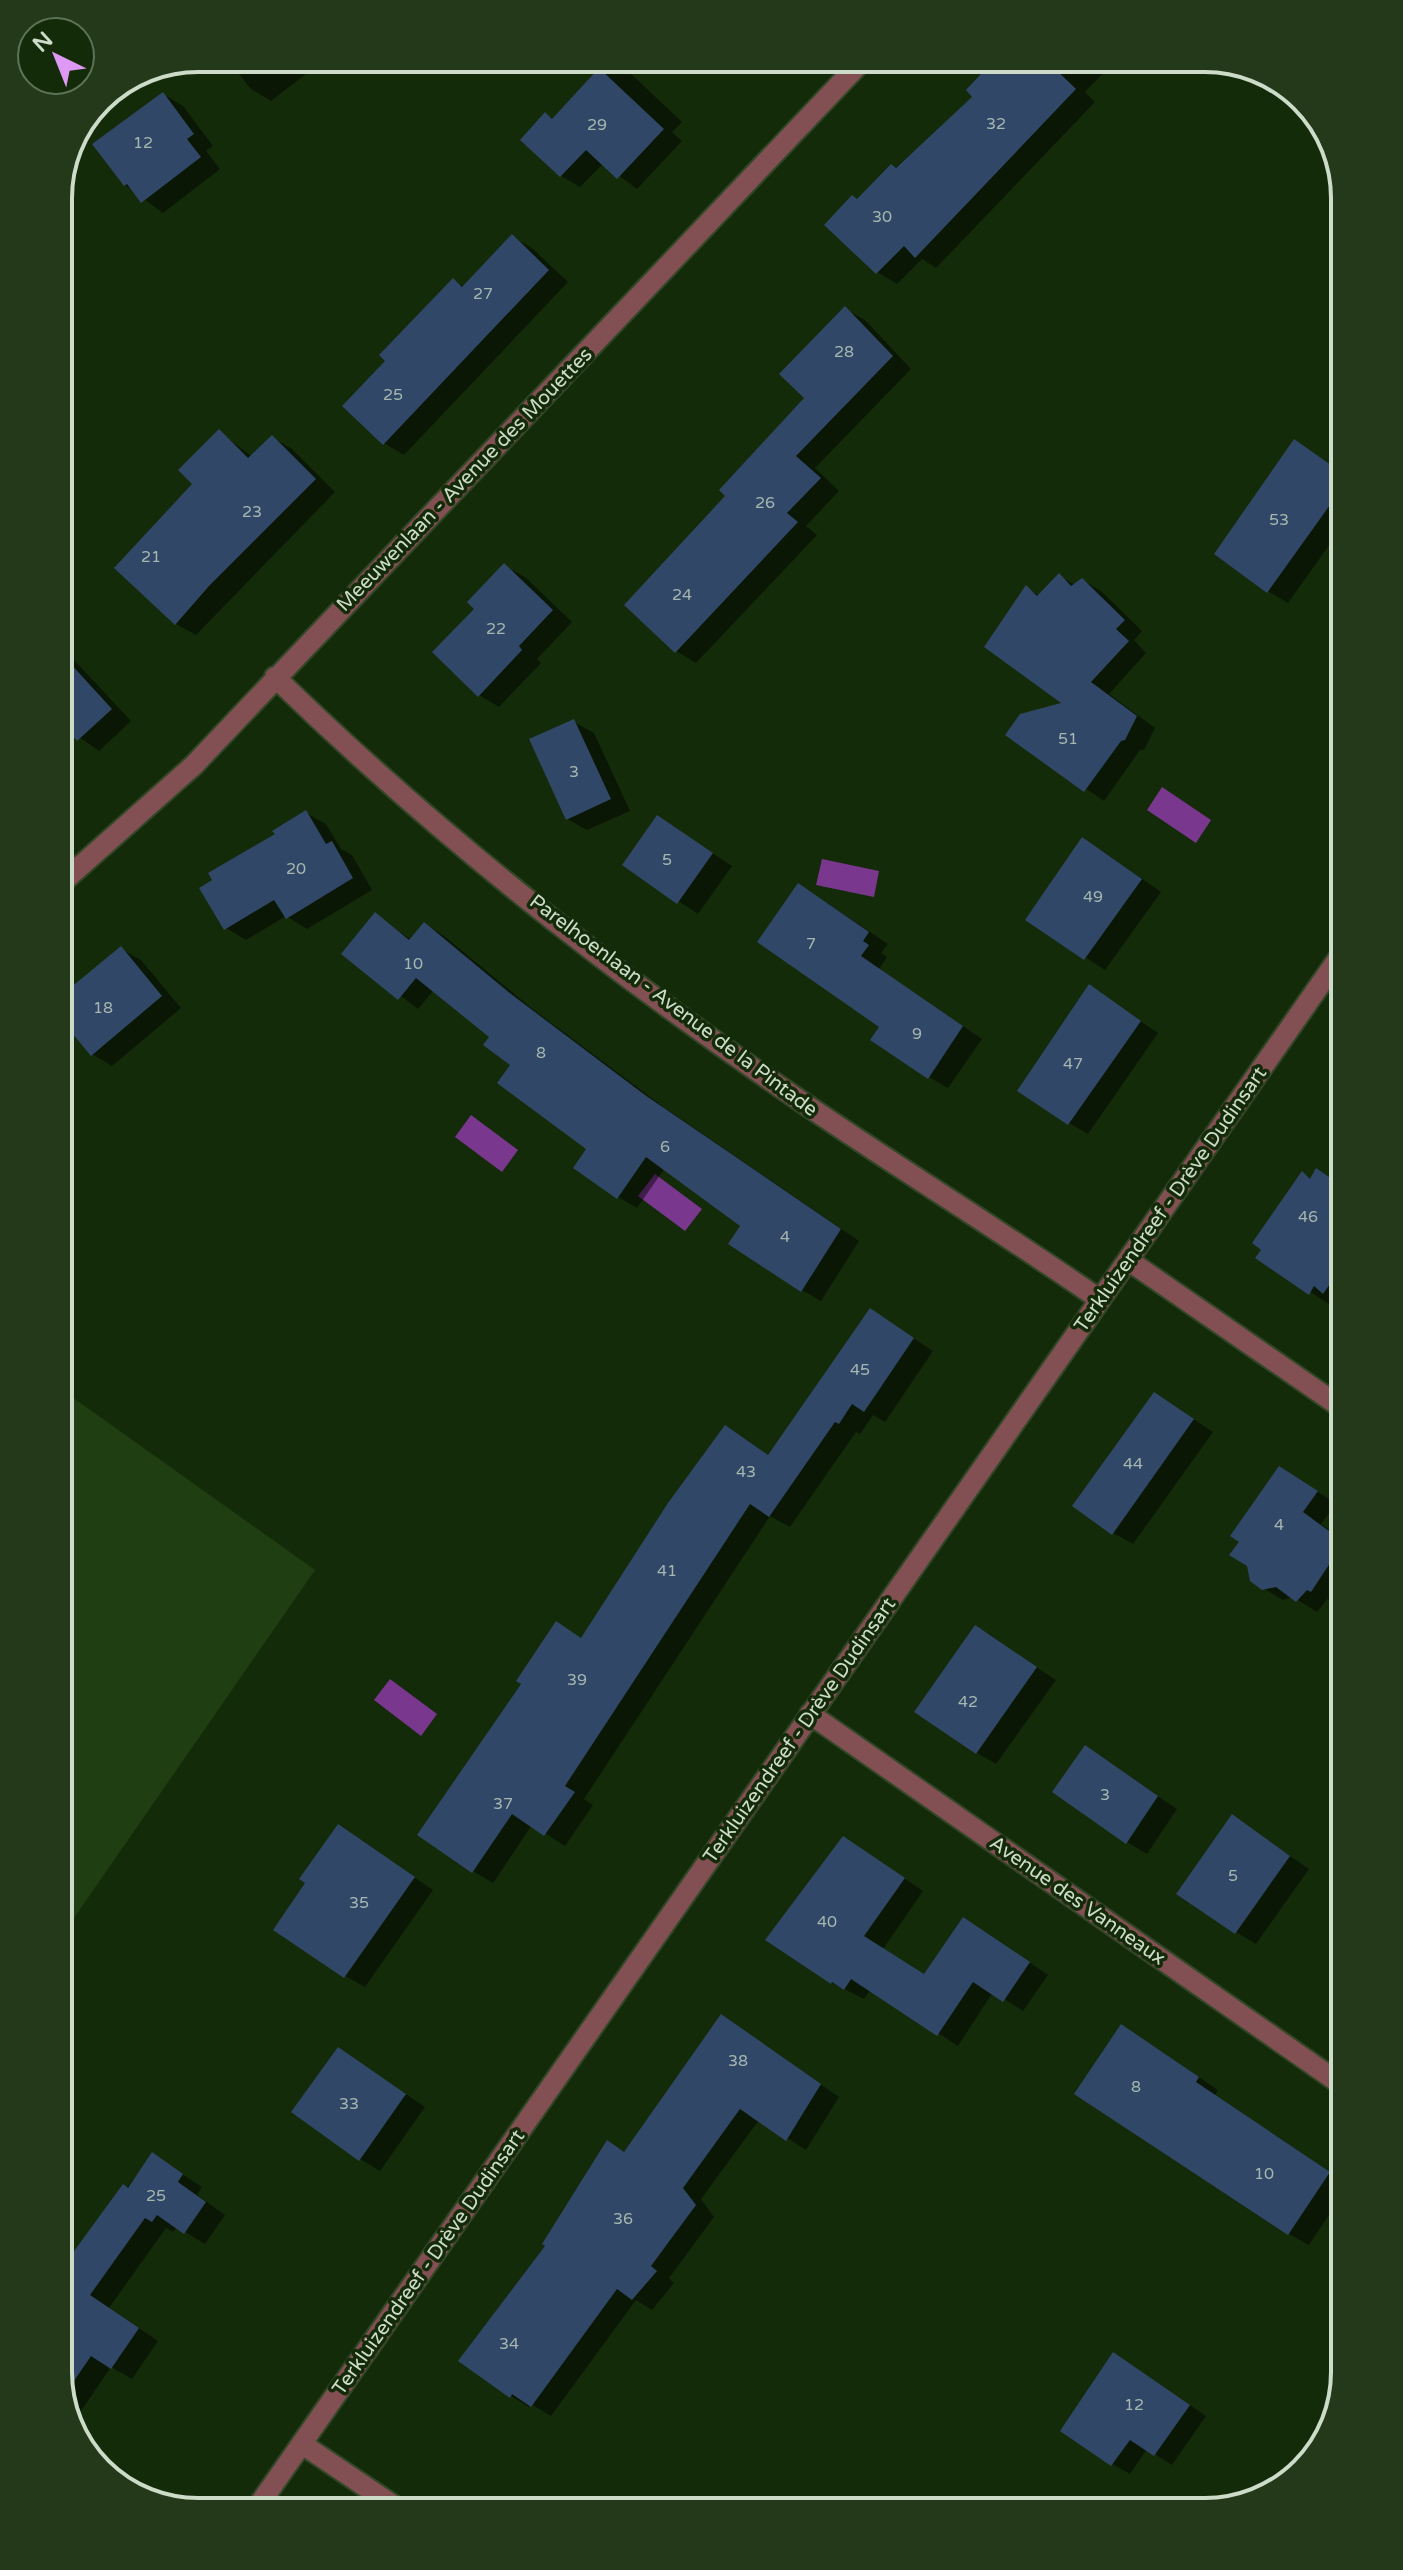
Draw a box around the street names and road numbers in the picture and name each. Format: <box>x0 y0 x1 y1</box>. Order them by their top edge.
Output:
street label: Meeuwenlaan - Avenue des Mouettes <box>332 343 598 617</box>
street label: Parelhoenlaan - Avenue de la Pintade <box>525 890 822 1122</box>
street label: Terkluizendreef - Drève Dudinsart <box>1070 1062 1272 1337</box>
street label: Terkluizendreef - Drève Dudinsart <box>699 1593 901 1868</box>
street label: Avenue des Vanneaux <box>985 1831 1170 1971</box>
street label: Terkluizendreef - Drève Dudinsart <box>328 2125 530 2400</box>

